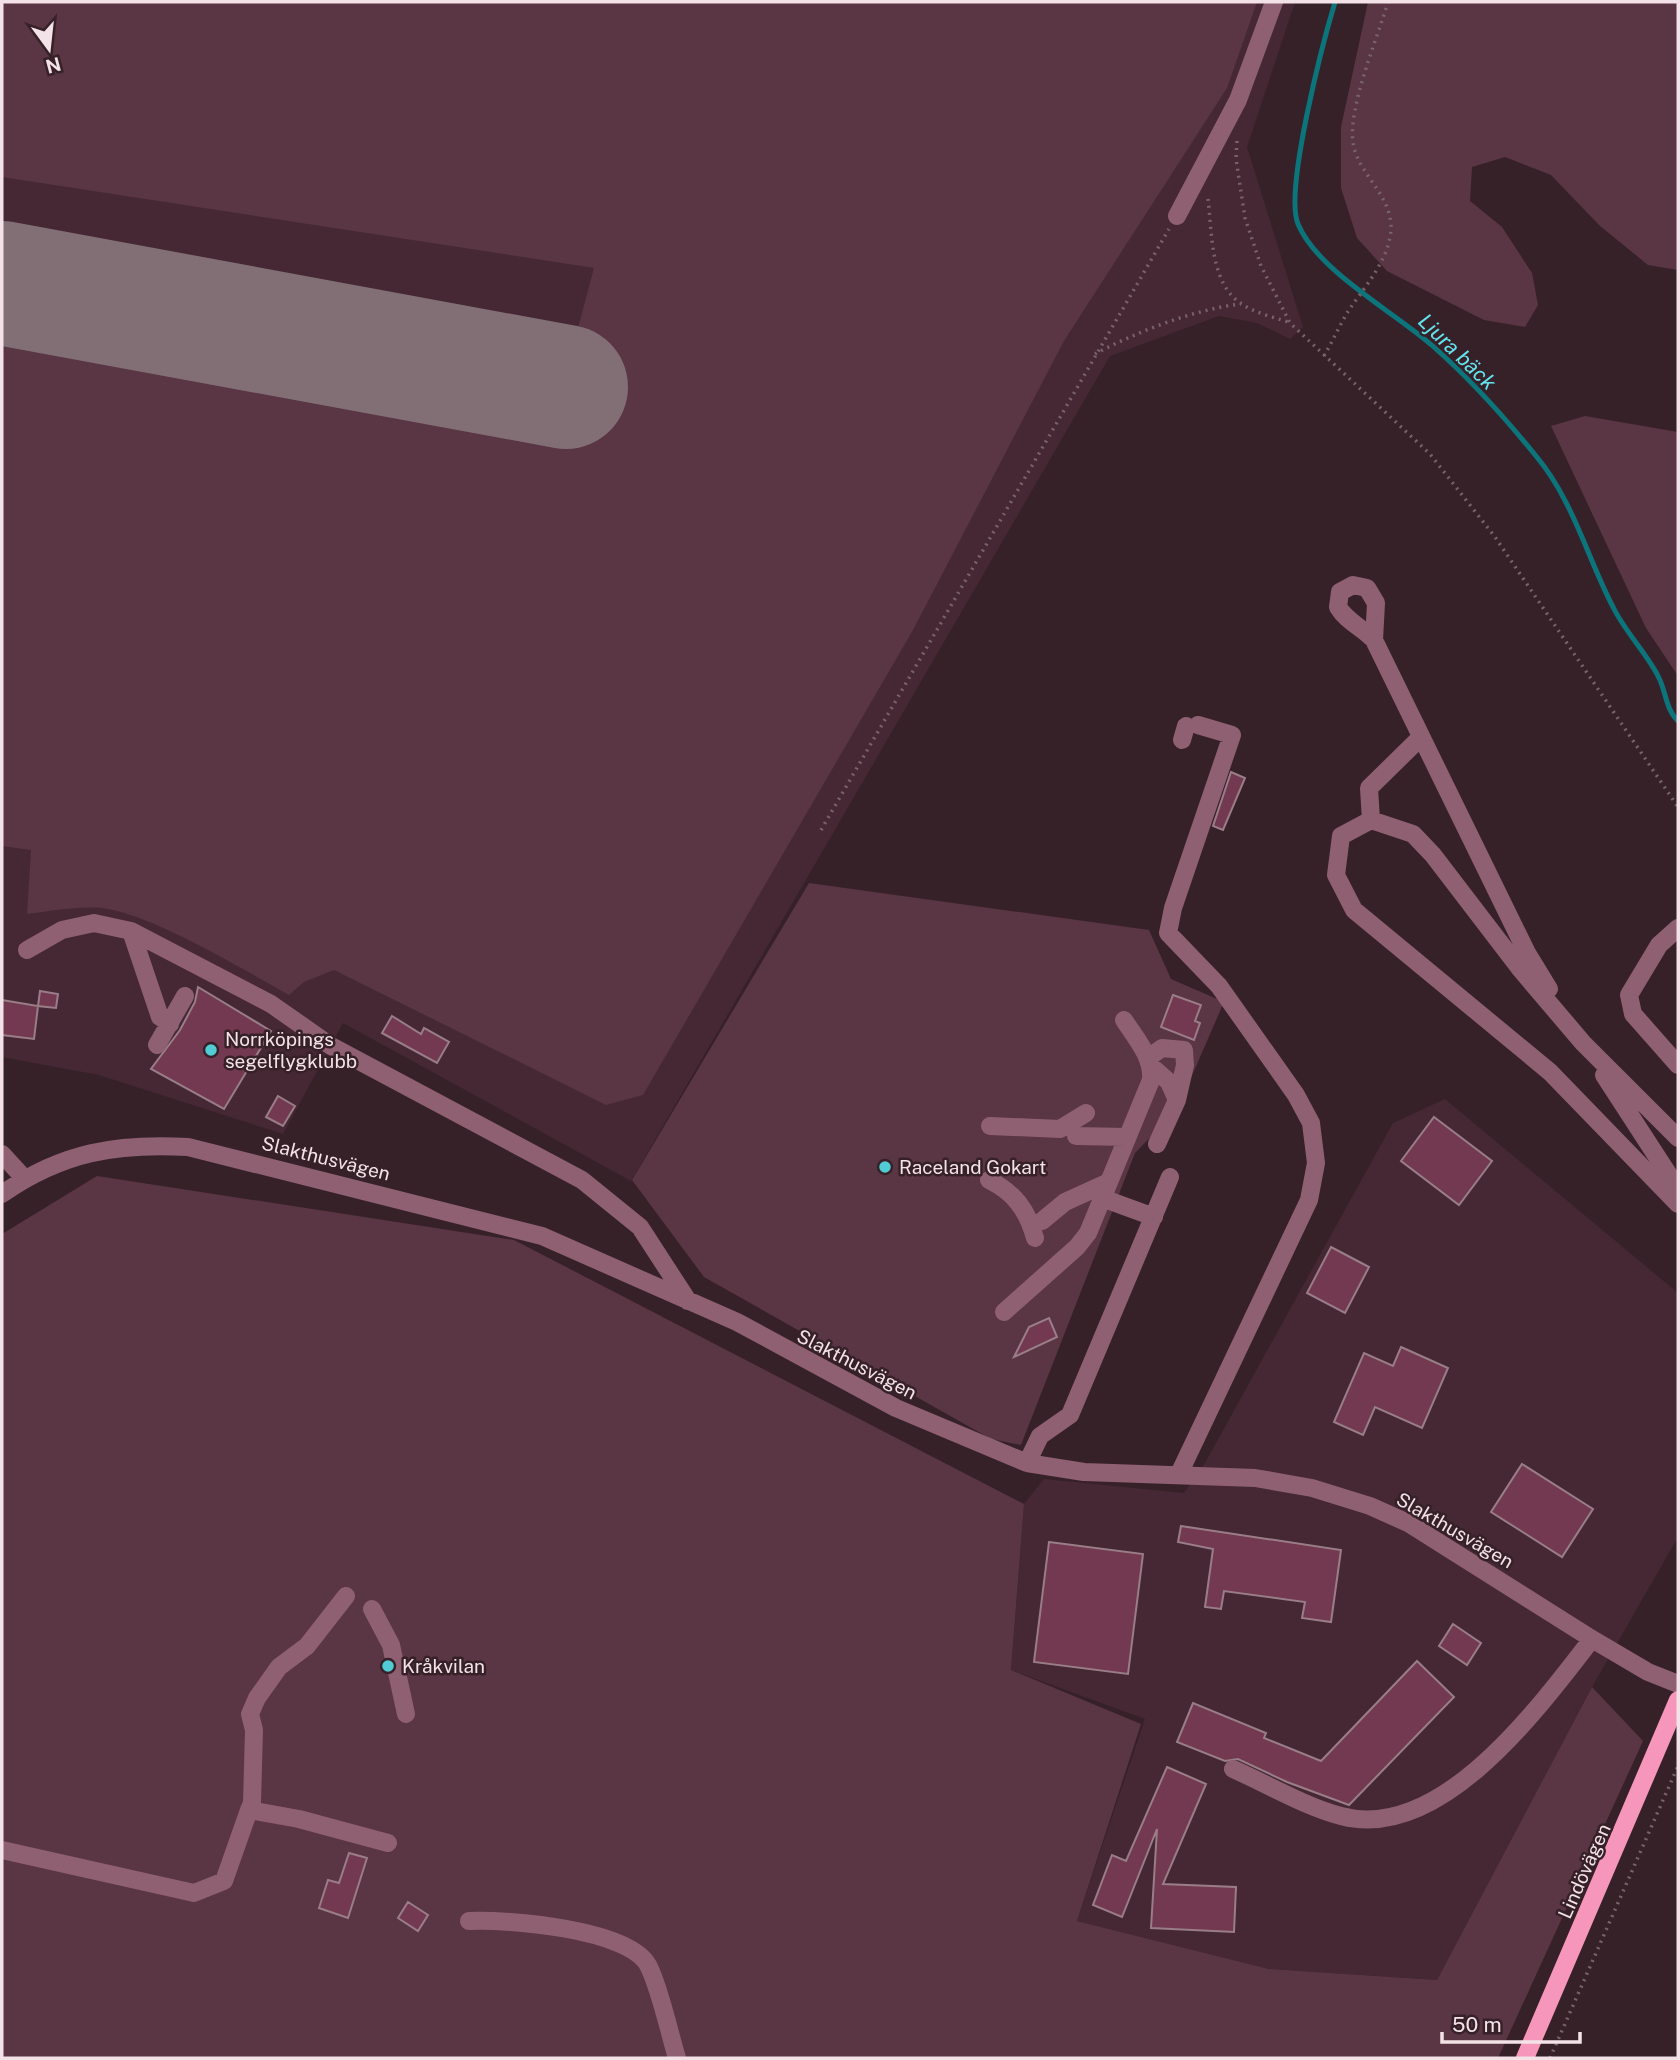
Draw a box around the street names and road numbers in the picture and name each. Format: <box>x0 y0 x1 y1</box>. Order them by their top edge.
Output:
street label: Slakthusvägen <box>260 1131 392 1185</box>
street label: Slakthusvägen <box>793 1324 921 1404</box>
street label: Slakthusvägen <box>1393 1488 1517 1572</box>
street label: Lindövägen <box>1553 1820 1615 1922</box>

